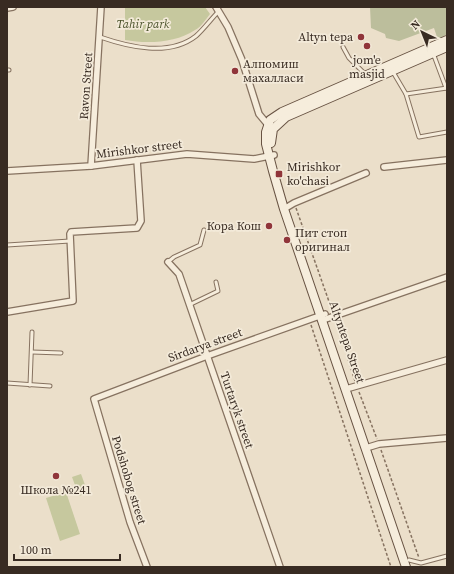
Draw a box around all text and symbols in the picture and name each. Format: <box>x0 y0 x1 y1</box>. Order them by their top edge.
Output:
north arrow <box>402 12 442 52</box>
park label: Tahir park <box>117 16 170 32</box>
text: N <box>407 17 424 33</box>
place label: Altyn tepa <box>298 29 354 45</box>
marker: Altyn tepa <box>356 32 366 42</box>
marker: jom'e masjid <box>362 41 372 51</box>
street label: Ravon Street <box>76 52 96 120</box>
place label: jom'e masjid <box>349 52 385 82</box>
place label: Алпомиш махалласи <box>243 56 304 86</box>
marker: Алпомиш махалласи <box>230 66 240 76</box>
street label: Mirishkor street <box>95 136 183 162</box>
place label: Mirishkor ko'chasi <box>287 159 340 189</box>
marker: Mirishkor ko'chasi <box>274 169 284 179</box>
place label: Кора Кош <box>207 218 261 234</box>
marker: Кора Кош <box>264 221 274 231</box>
place label: Пит стоп оригинал <box>295 225 350 255</box>
marker: Пит стоп оригинал <box>282 235 292 245</box>
street label: Altyntepa Street <box>325 299 369 385</box>
street label: Sirdarya street <box>166 324 244 366</box>
street label: Turtaryk street <box>216 370 258 450</box>
street label: Podshobog street <box>108 434 150 526</box>
marker: Школа №241 <box>51 471 61 481</box>
place label: Школа №241 <box>20 482 92 498</box>
scale bar <box>14 536 120 562</box>
text: 100 m <box>20 542 52 558</box>

